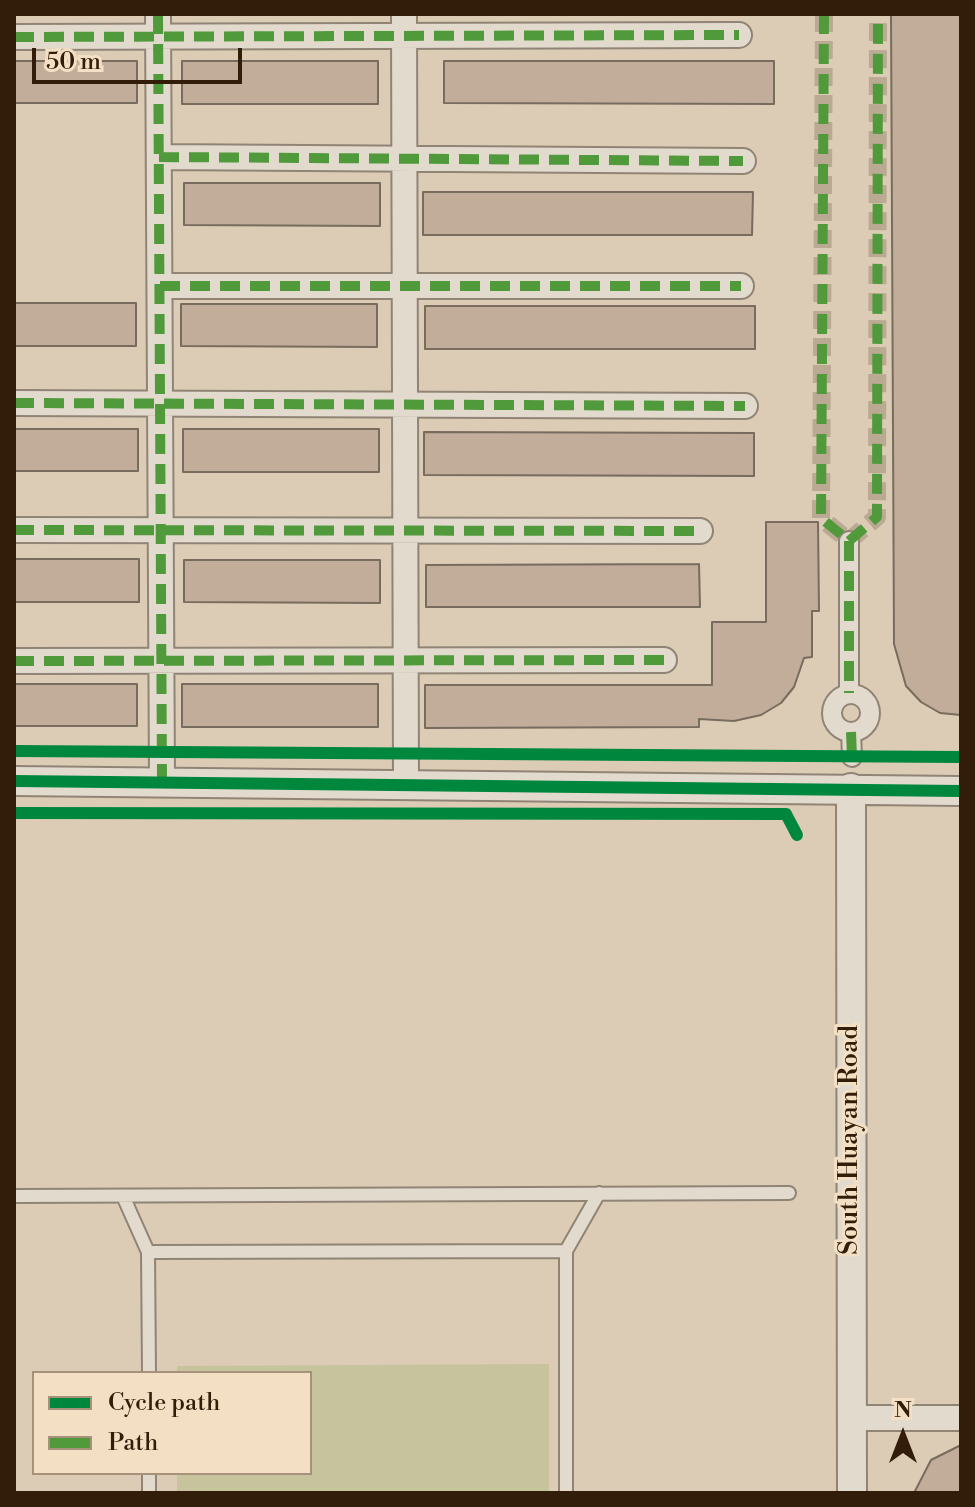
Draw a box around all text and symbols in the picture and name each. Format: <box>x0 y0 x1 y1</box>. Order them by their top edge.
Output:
scale bar <box>36 32 246 82</box>
text: 50 m <box>46 47 101 77</box>
street label: South Huayan Road <box>835 1025 867 1255</box>
legend <box>32 1371 312 1475</box>
text: Cycle path <box>108 1388 220 1418</box>
north arrow <box>863 1395 943 1475</box>
text: N <box>894 1397 912 1424</box>
text: Path <box>108 1428 158 1458</box>

